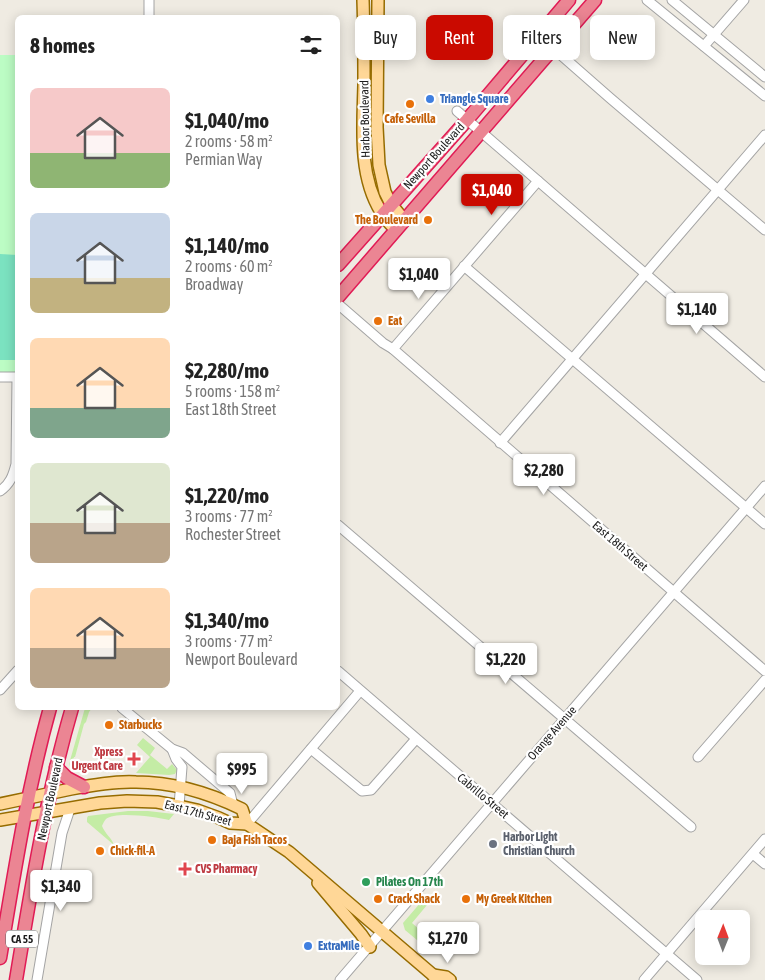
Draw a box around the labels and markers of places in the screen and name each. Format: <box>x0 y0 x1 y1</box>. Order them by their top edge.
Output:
place label: Triangle Square <box>440 92 509 106</box>
marker: Triangle Square <box>424 93 436 105</box>
marker: Cafe Sevilla <box>404 98 416 110</box>
place label: Cafe Sevilla <box>384 112 436 126</box>
pin: $1,040 <box>451 174 533 216</box>
place label: The Boulevard <box>355 213 418 227</box>
marker: The Boulevard <box>422 214 434 226</box>
pin: $1,040 <box>378 258 460 300</box>
pin: $1,140 <box>656 292 738 335</box>
place label: Eat <box>388 314 403 328</box>
marker: Eat <box>372 315 384 327</box>
pin: $2,280 <box>503 454 585 496</box>
pin: $1,220 <box>465 642 547 685</box>
place label: Starbucks <box>119 718 163 732</box>
marker: Starbucks <box>103 719 115 731</box>
place label: Xpress Urgent Care <box>71 745 124 773</box>
marker: Xpress Urgent Care <box>127 752 141 766</box>
pin: $995 <box>212 752 272 795</box>
place label: Harbor Light Christian Church <box>503 830 575 858</box>
place label: Baja Fish Tacos <box>222 833 288 847</box>
marker: Baja Fish Tacos <box>206 834 218 846</box>
marker: Harbor Light Christian Church <box>487 838 499 850</box>
place label: Chick-fil-A <box>110 844 155 858</box>
marker: Chick-fil-A <box>94 845 106 857</box>
place label: CVS Pharmacy <box>195 862 257 876</box>
marker: CVS Pharmacy <box>179 863 191 875</box>
pin: $1,340 <box>20 870 102 912</box>
place label: Pilates On 17th <box>376 875 443 889</box>
marker: Pilates On 17th <box>360 876 372 888</box>
place label: Crack Shack <box>388 892 441 906</box>
place label: My Greek Kitchen <box>476 892 552 906</box>
marker: Crack Shack <box>372 893 384 905</box>
marker: My Greek Kitchen <box>460 893 472 905</box>
pin: $1,270 <box>407 922 489 964</box>
place label: ExtraMile <box>318 939 360 953</box>
marker: ExtraMile <box>302 940 314 952</box>

